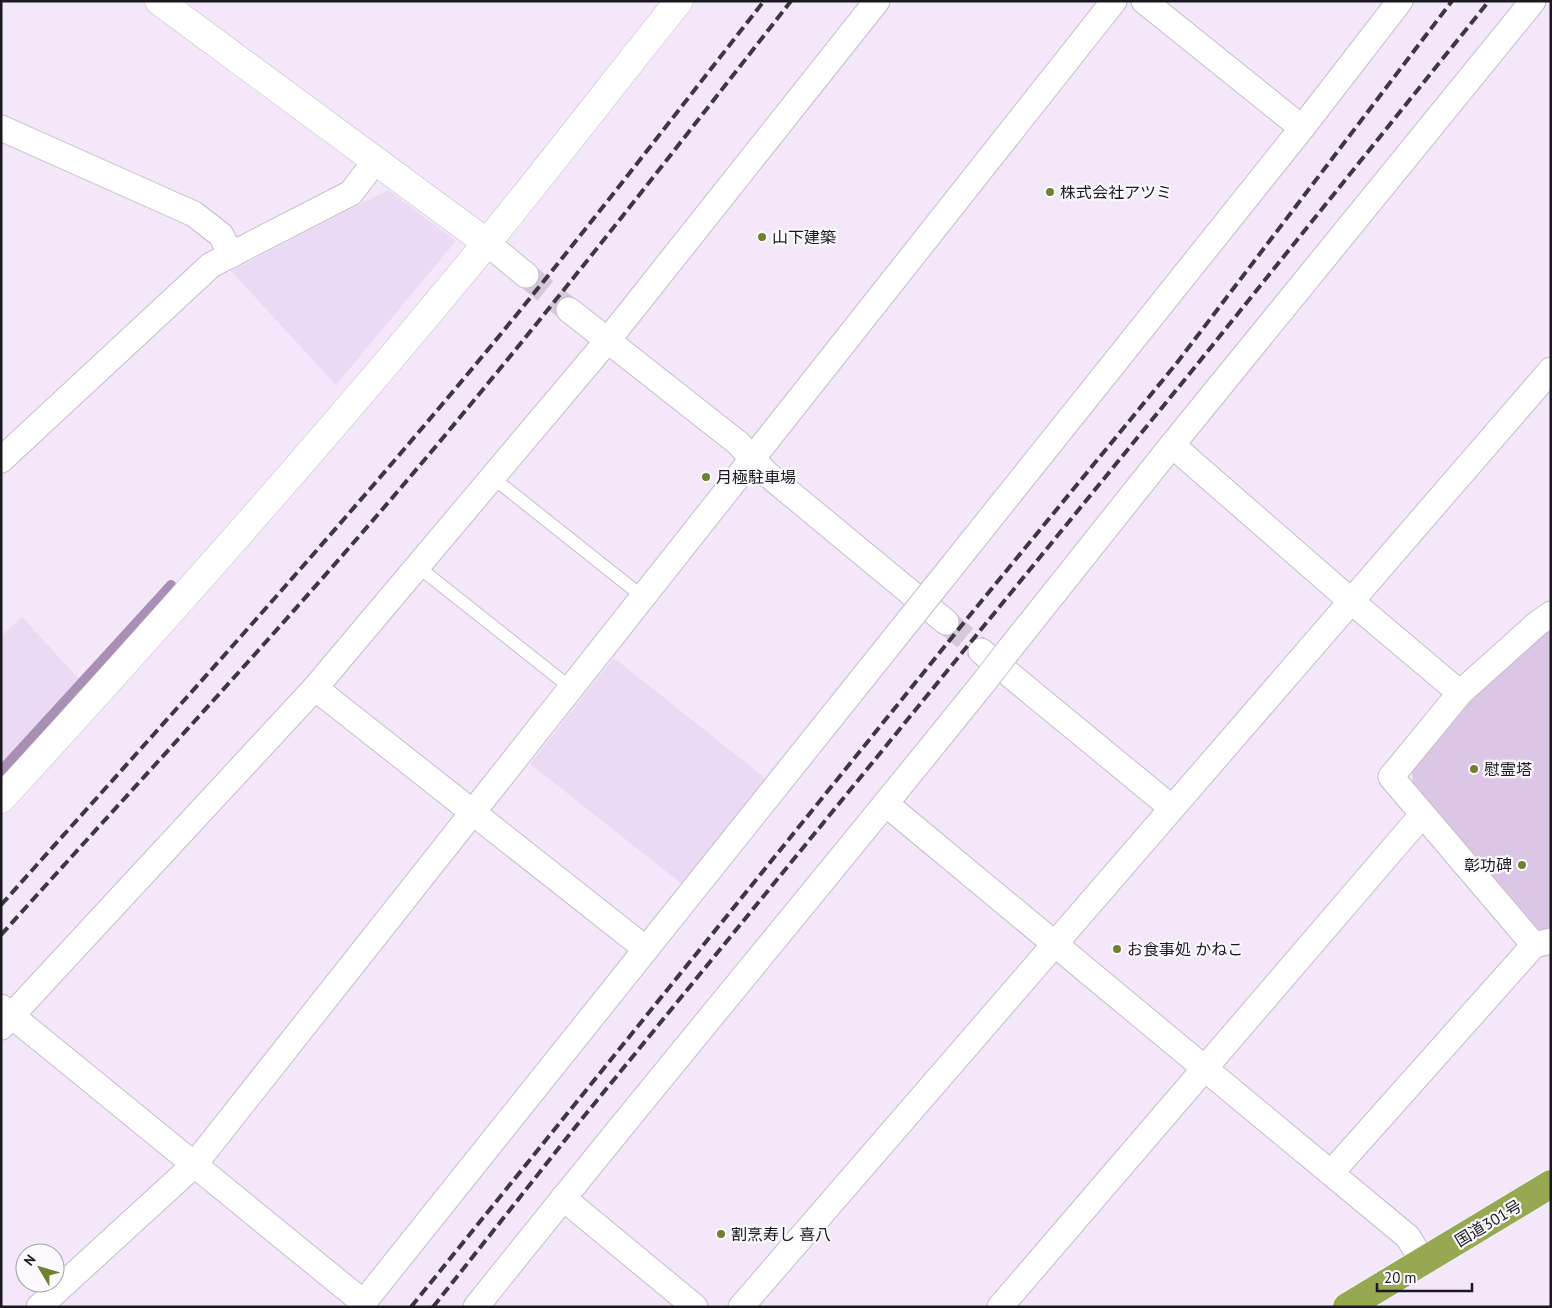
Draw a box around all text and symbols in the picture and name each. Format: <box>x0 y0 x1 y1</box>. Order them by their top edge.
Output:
place label: 株式会社アツミ <box>1060 182 1172 202</box>
marker: 株式会社アツミ <box>1044 186 1056 198</box>
place label: 山下建築 <box>772 227 836 247</box>
marker: 山下建築 <box>756 231 768 243</box>
place label: 月極駐車場 <box>716 467 796 487</box>
marker: 月極駐車場 <box>700 471 712 483</box>
place label: 慰霊塔 <box>1484 759 1532 779</box>
marker: 慰霊塔 <box>1468 763 1480 775</box>
place label: 彰功碑 <box>1464 855 1512 875</box>
marker: 彰功碑 <box>1516 859 1528 871</box>
place label: お食事処 かねこ <box>1127 939 1243 959</box>
marker: お食事処 かねこ <box>1111 943 1123 955</box>
street label: 国道301号 <box>1451 1195 1525 1251</box>
place label: 割烹寿し 喜八 <box>731 1224 831 1244</box>
marker: 割烹寿し 喜八 <box>715 1228 727 1240</box>
north arrow <box>15 1243 65 1293</box>
text: N <box>20 1251 40 1269</box>
scale bar <box>1377 1260 1472 1292</box>
text: 20 m <box>1384 1268 1417 1287</box>

